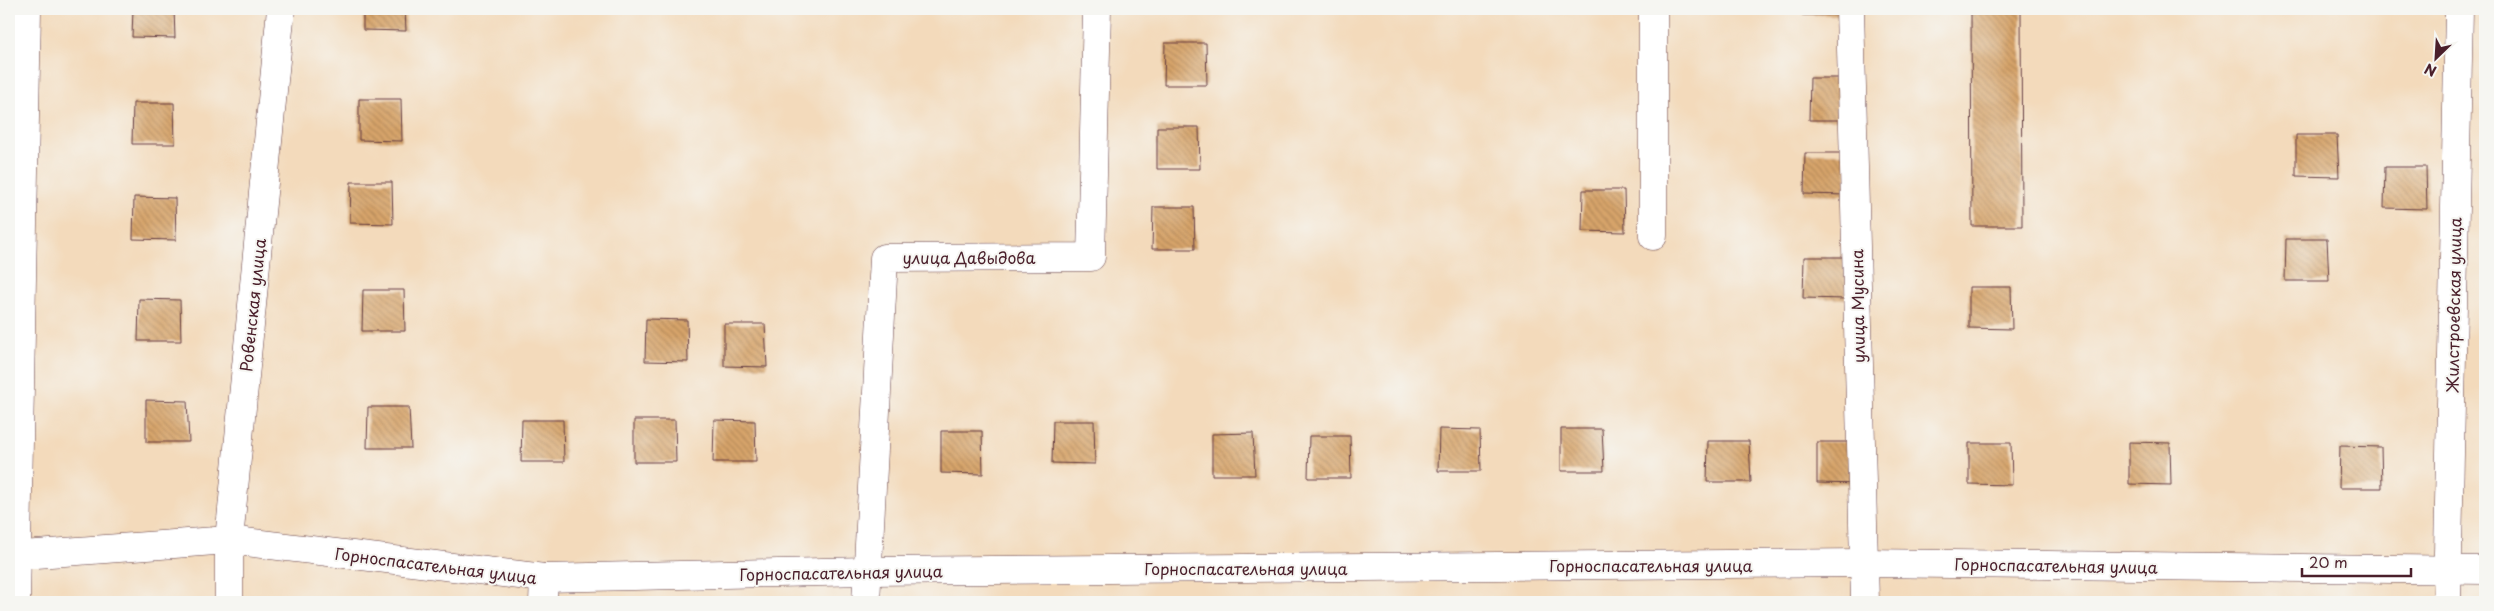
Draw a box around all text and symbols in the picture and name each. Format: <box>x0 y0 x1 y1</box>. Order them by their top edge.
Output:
north arrow <box>2412 32 2462 82</box>
text: N <box>2421 58 2440 82</box>
street label: Жилстроевская улица <box>2439 217 2467 394</box>
street label: Ровенская улица <box>233 237 271 373</box>
street label: улица Давыдова <box>902 245 1036 269</box>
street label: улица Мусина <box>1844 249 1870 363</box>
street label: Горноспасательная улица <box>334 541 538 589</box>
scale bar <box>2302 546 2410 578</box>
text: 20 m <box>2309 550 2348 573</box>
street label: Горноспасательная улица <box>1954 551 2158 579</box>
street label: Горноспасательная улица <box>1549 553 1753 577</box>
street label: Горноспасательная улица <box>1144 556 1348 580</box>
street label: Горноспасательная улица <box>739 558 943 586</box>

